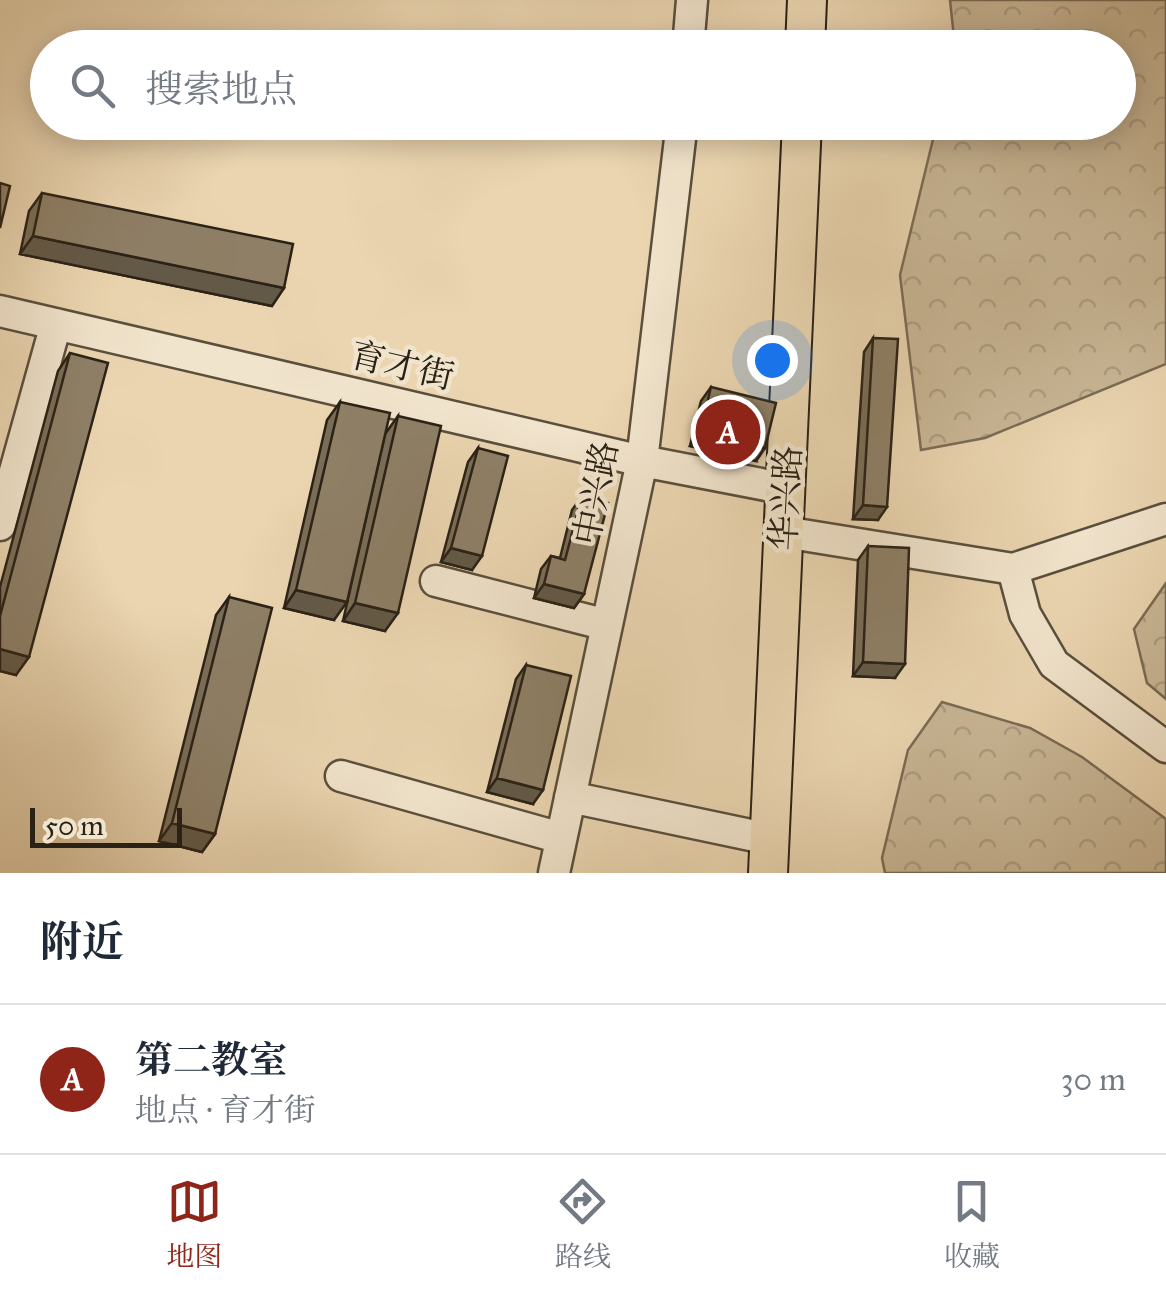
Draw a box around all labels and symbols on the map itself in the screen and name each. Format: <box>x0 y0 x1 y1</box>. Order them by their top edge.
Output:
street label: 育才街 <box>346 333 458 399</box>
your location <box>747 335 798 386</box>
pin: A <box>696 394 760 470</box>
street label: 中兴路 <box>565 437 627 549</box>
street label: 华兴路 <box>762 444 810 552</box>
scale bar <box>30 803 182 848</box>

